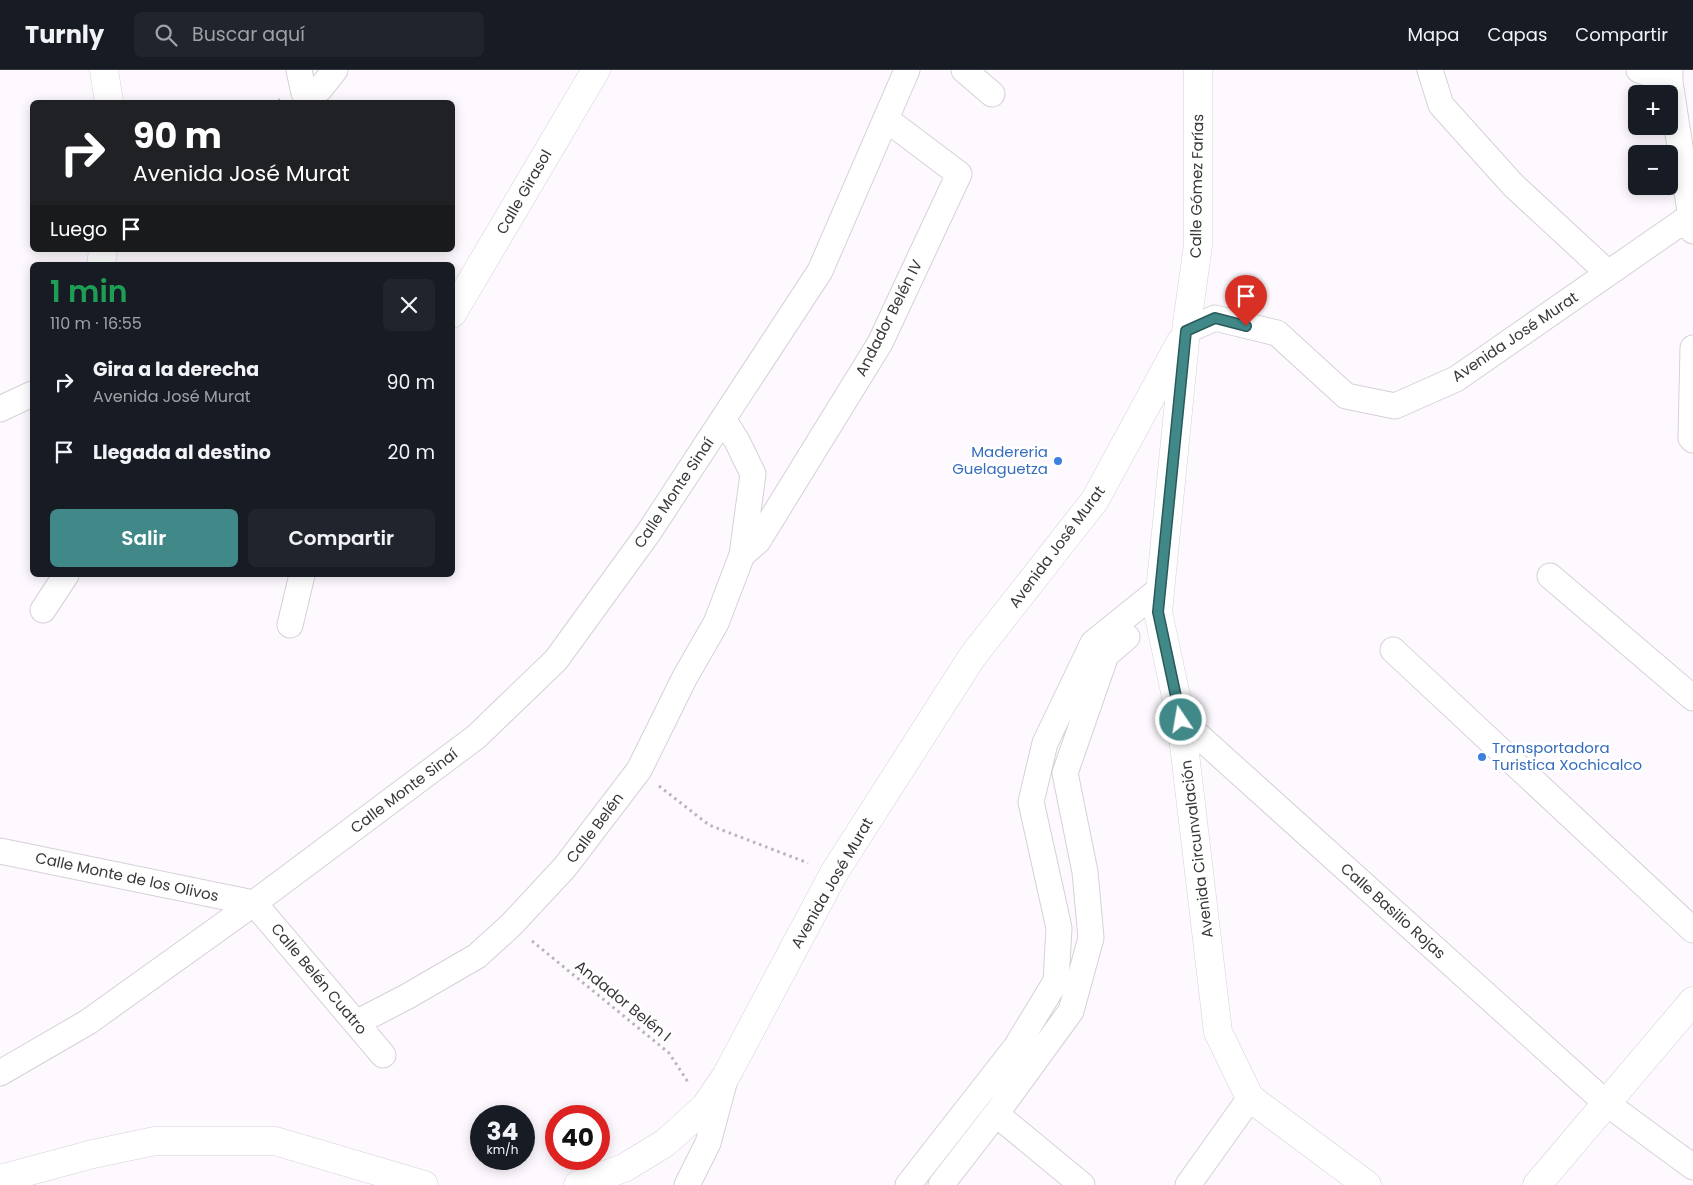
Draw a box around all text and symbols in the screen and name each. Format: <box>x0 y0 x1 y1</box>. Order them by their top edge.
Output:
search box <box>134 12 484 57</box>
text: Turnly <box>25 18 104 51</box>
icon: search <box>152 21 180 49</box>
text: Buscar aquí <box>192 21 305 48</box>
text: Mapa <box>1407 22 1460 47</box>
text: Capas <box>1488 22 1547 47</box>
text: Compartir <box>1575 22 1668 47</box>
map controls <box>1628 85 1678 195</box>
button: + <box>1628 85 1678 135</box>
text: 90 m <box>133 111 222 160</box>
street label: Calle Gómez Farías <box>1185 114 1208 258</box>
icon: right <box>50 120 115 185</box>
button: − <box>1628 145 1678 195</box>
street label: Calle Girasol <box>491 146 556 238</box>
text: Avenida José Murat <box>133 158 350 189</box>
icon: arrive <box>117 215 145 243</box>
text: Luego <box>50 216 107 243</box>
street label: Andador Belén IV <box>850 256 927 380</box>
text: 1 min <box>50 270 128 313</box>
pin <box>1225 275 1267 326</box>
button: close <box>383 279 435 331</box>
icon: arrive <box>1232 282 1260 310</box>
street label: Avenida José Murat <box>1448 287 1582 387</box>
text: 110 m · 16:55 <box>50 312 142 335</box>
text: Gira a la derecha <box>93 356 259 383</box>
icon: right <box>50 368 78 396</box>
text: 90 m <box>386 369 435 396</box>
text: Avenida José Murat <box>93 385 251 408</box>
street label: Calle Monte Sinaí <box>629 433 719 552</box>
icon: arrive <box>50 438 78 466</box>
text: Llegada al destino <box>93 439 271 466</box>
text: 20 m <box>387 439 435 466</box>
place label: Madereria Guelaguetza <box>952 441 1048 479</box>
marker: Madereria Guelaguetza <box>1052 455 1064 467</box>
street label: Avenida José Murat <box>1004 481 1109 612</box>
button: Salir <box>50 509 238 567</box>
button: Compartir <box>248 509 435 567</box>
position arrow <box>1154 693 1206 745</box>
place label: Transportadora Turistica Xochicalco <box>1492 737 1642 775</box>
street label: Calle Monte Sinaí <box>346 743 462 838</box>
marker: Transportadora Turistica Xochicalco <box>1476 751 1488 763</box>
street label: Avenida Circunvalación <box>1175 759 1218 939</box>
street label: Calle Belén <box>561 788 628 867</box>
street label: Avenida José Murat <box>786 814 878 952</box>
street label: Calle Monte de los Olivos <box>34 847 221 906</box>
street label: Calle Basilio Rojas <box>1336 858 1451 964</box>
street label: Calle Belén Cuatro <box>267 919 372 1039</box>
street label: Andador Belén I <box>571 955 676 1046</box>
speed limit sign: 40 <box>545 1105 610 1170</box>
text: 34 <box>486 1114 519 1149</box>
text: km/h <box>487 1141 518 1158</box>

